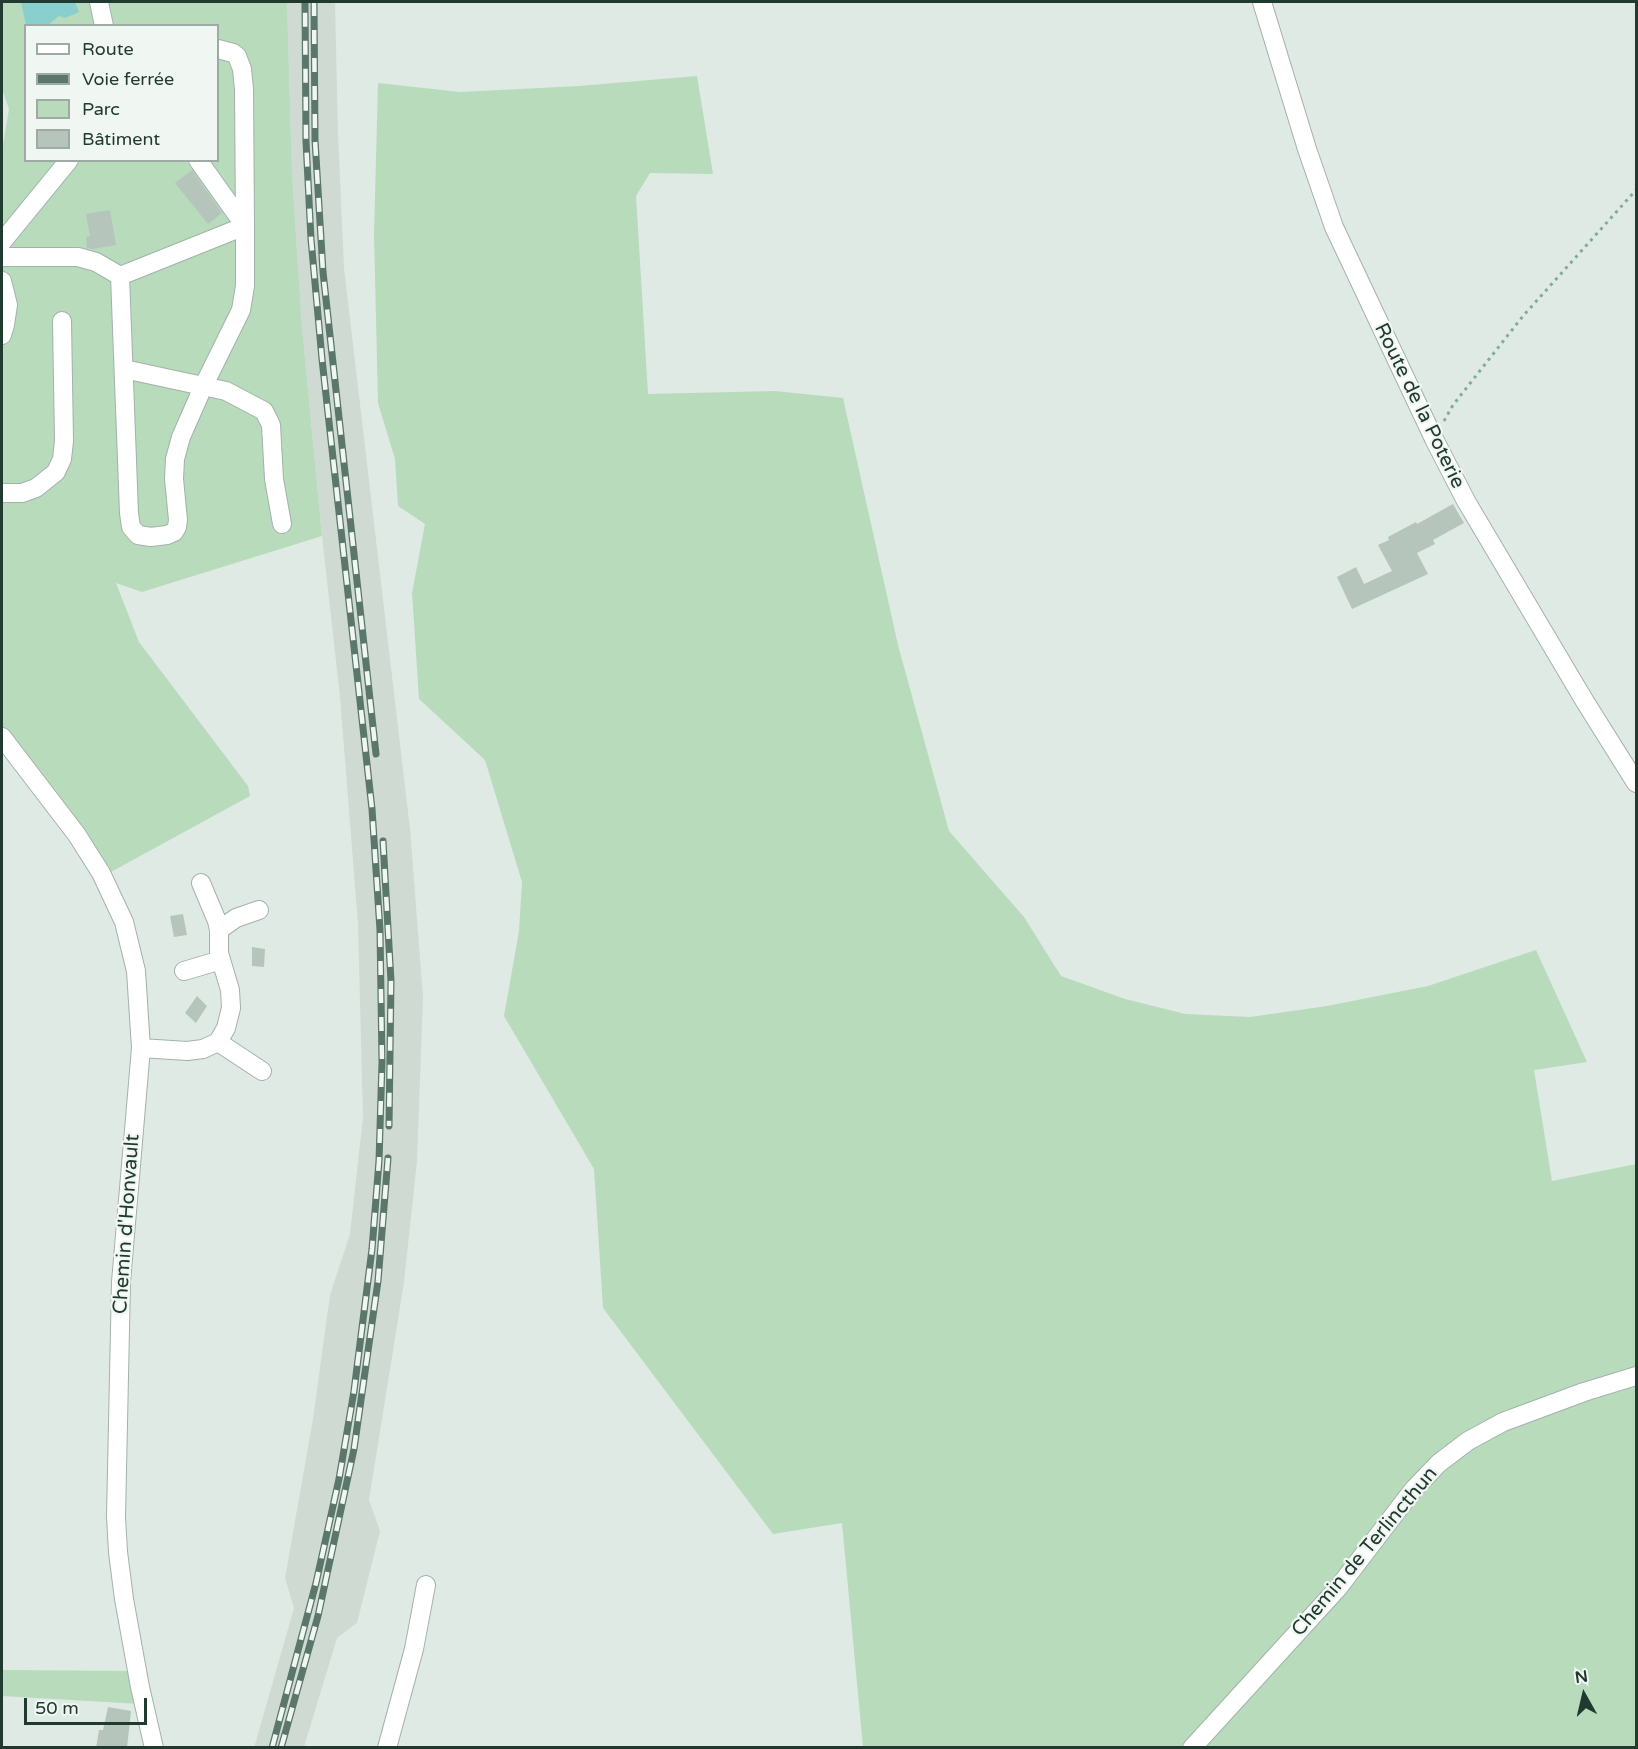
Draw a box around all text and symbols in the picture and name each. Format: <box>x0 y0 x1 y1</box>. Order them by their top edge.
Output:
legend <box>24 24 219 162</box>
text: Route <box>82 38 134 60</box>
text: Voie ferrée <box>82 68 174 90</box>
text: Parc <box>82 98 120 120</box>
text: Bâtiment <box>82 128 160 150</box>
street label: Route de la Poterie <box>1369 319 1469 493</box>
street label: Chemin d'Honvault <box>109 1133 145 1315</box>
street label: Chemin de Terlincthun <box>1287 1462 1443 1642</box>
north arrow <box>1554 1665 1614 1725</box>
text: N <box>1574 1666 1589 1688</box>
scale bar <box>27 1686 150 1724</box>
text: 50 m <box>35 1697 79 1719</box>

